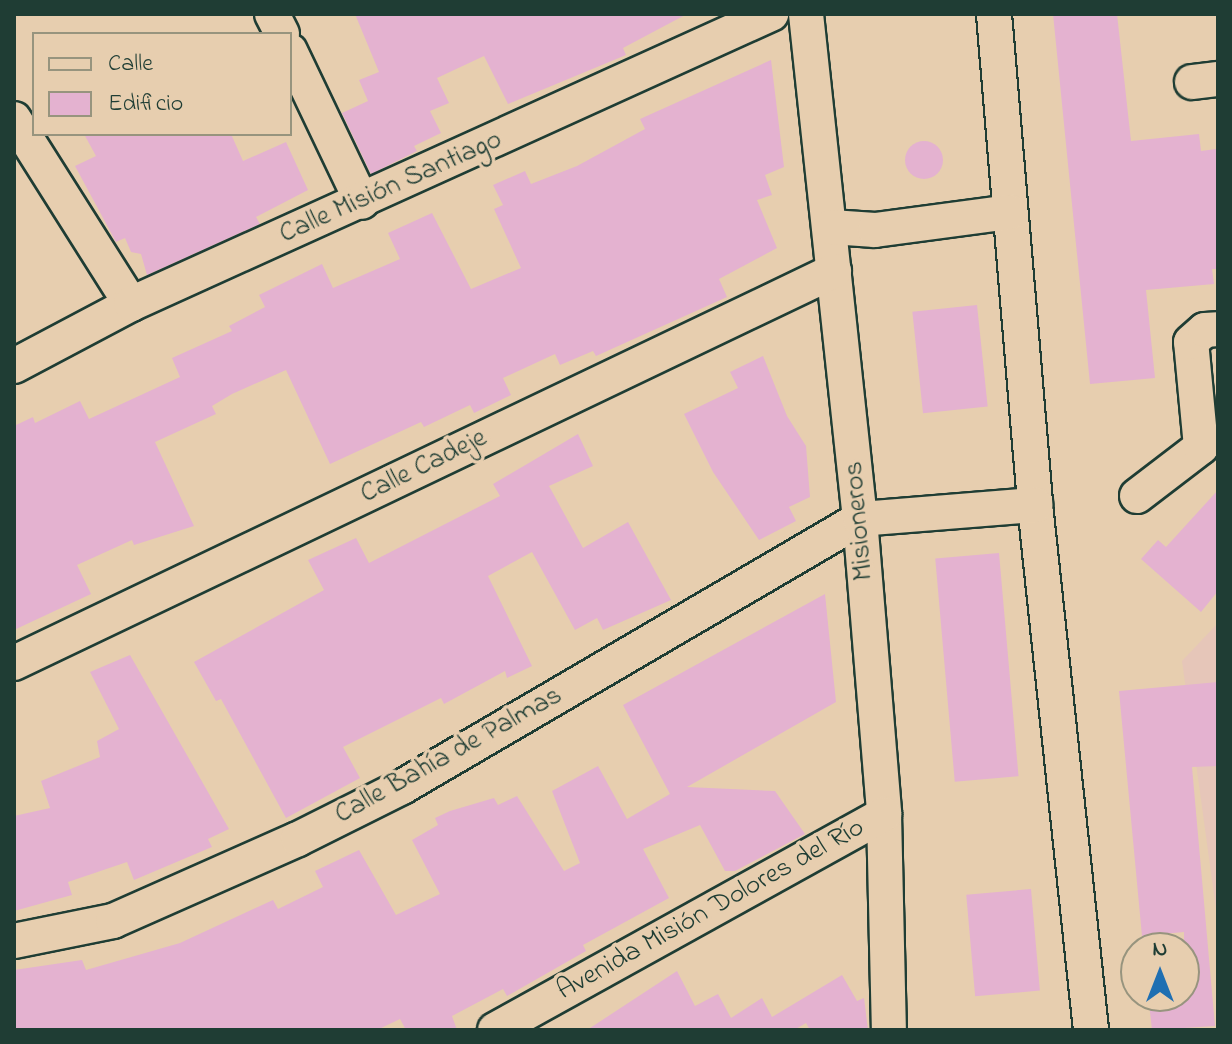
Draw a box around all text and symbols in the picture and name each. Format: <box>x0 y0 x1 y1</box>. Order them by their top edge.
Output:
legend <box>32 32 292 136</box>
text: Calle <box>108 47 153 82</box>
text: Edificio <box>108 87 183 122</box>
street label: Calle Misión Santiago <box>275 124 507 252</box>
street label: Calle Cadeje <box>355 422 493 512</box>
street label: Misioneros <box>838 460 882 582</box>
street label: Calle Bahía de Palmas <box>330 680 568 832</box>
street label: Avenida Misión Dolores del Río <box>552 811 870 1009</box>
north arrow <box>1120 932 1200 1012</box>
text: N <box>1153 934 1167 966</box>

